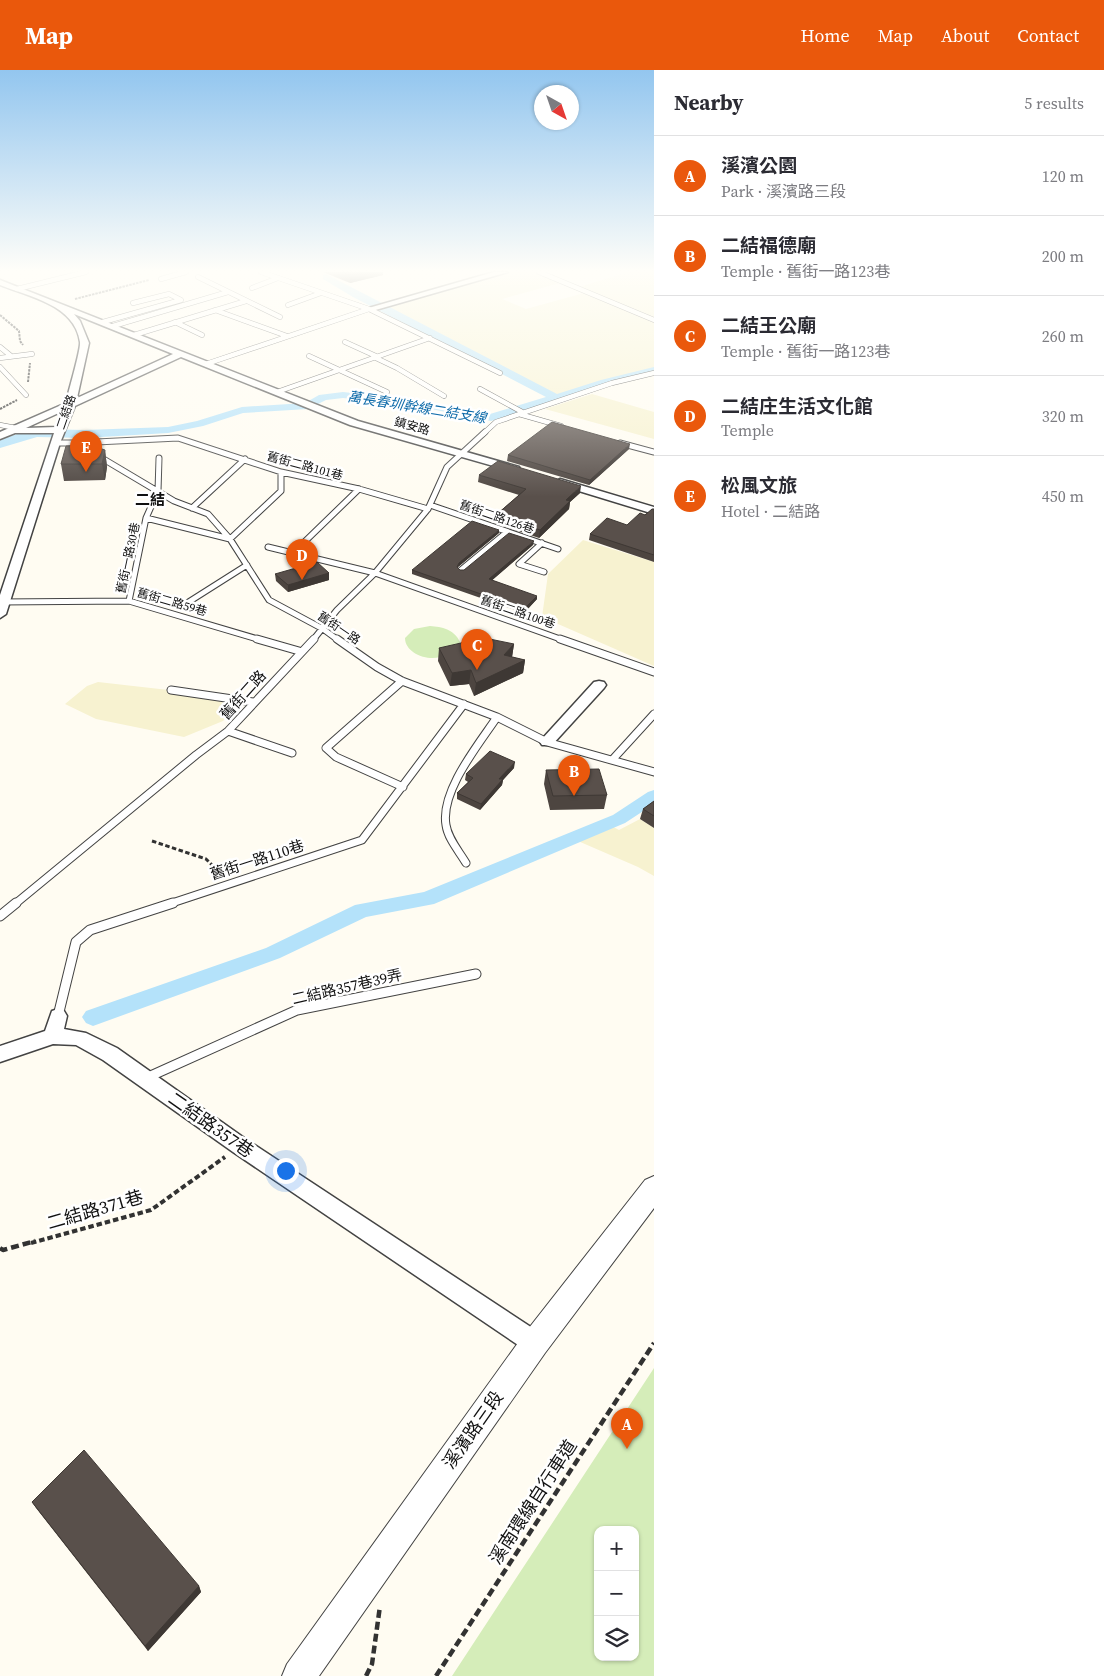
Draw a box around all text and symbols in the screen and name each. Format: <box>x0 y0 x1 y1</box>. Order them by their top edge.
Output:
text: Map <box>25 19 73 52</box>
text: Home <box>801 23 850 48</box>
text: Map <box>878 23 913 48</box>
text: About <box>941 23 989 48</box>
text: Contact <box>1017 23 1079 48</box>
north arrow <box>534 85 579 130</box>
text: Nearby <box>674 88 744 117</box>
text: 5 results <box>1024 92 1084 114</box>
text: 溪濱公園 <box>721 152 797 178</box>
text: A <box>685 165 695 187</box>
text: 120 m <box>1042 165 1084 187</box>
text: Park · 溪濱路三段 <box>721 180 846 202</box>
text: 二結福德廟 <box>721 232 816 258</box>
text: B <box>685 245 695 267</box>
text: 200 m <box>1042 245 1084 267</box>
text: Temple · 舊街一路123巷 <box>721 260 890 282</box>
text: 二結王公廟 <box>721 312 816 338</box>
text: C <box>685 325 695 347</box>
text: 260 m <box>1042 325 1084 347</box>
text: Temple · 舊街一路123巷 <box>721 340 890 362</box>
water label: 萬長春圳幹線二結支線 <box>346 386 490 428</box>
street label: 二結路 <box>53 392 79 432</box>
text: 二結庄生活文化館 <box>721 393 873 419</box>
text: D <box>684 405 696 427</box>
text: 320 m <box>1042 405 1084 427</box>
street label: 鎮安路 <box>392 413 432 439</box>
text: Temple <box>721 419 774 441</box>
pin: E <box>70 431 102 472</box>
street label: 舊街二路101巷 <box>265 448 345 484</box>
text: 松風文旅 <box>721 472 797 498</box>
text: E <box>685 485 695 507</box>
text: 450 m <box>1042 485 1084 507</box>
district label: 二結 <box>135 489 165 510</box>
street label: 舊街二路126巷 <box>458 497 536 537</box>
text: Hotel · 二結路 <box>721 500 820 522</box>
street label: 舊街一路30巷 <box>113 521 143 595</box>
pin: D <box>286 539 318 580</box>
street label: 舊街二路59巷 <box>135 584 209 620</box>
street label: 舊街二路100巷 <box>479 592 557 632</box>
street label: 舊街一路 <box>315 608 363 648</box>
pin: C <box>461 629 493 670</box>
street label: 舊街二路 <box>215 665 271 724</box>
pin: B <box>558 755 590 796</box>
street label: 舊街一路110巷 <box>207 834 306 885</box>
street label: 二結路357巷39弄 <box>290 964 404 1009</box>
street label: 二結路357巷 <box>164 1086 259 1163</box>
your location <box>273 1158 299 1184</box>
street label: 二結路371巷 <box>44 1184 146 1235</box>
street label: 溪濱路三段 <box>437 1386 509 1474</box>
pin: A <box>611 1408 643 1449</box>
street label: 溪南環線自行車道 <box>483 1435 582 1569</box>
map controls <box>594 1526 639 1661</box>
button: + <box>594 1526 639 1571</box>
button: − <box>594 1571 639 1616</box>
button: layers <box>594 1616 639 1661</box>

